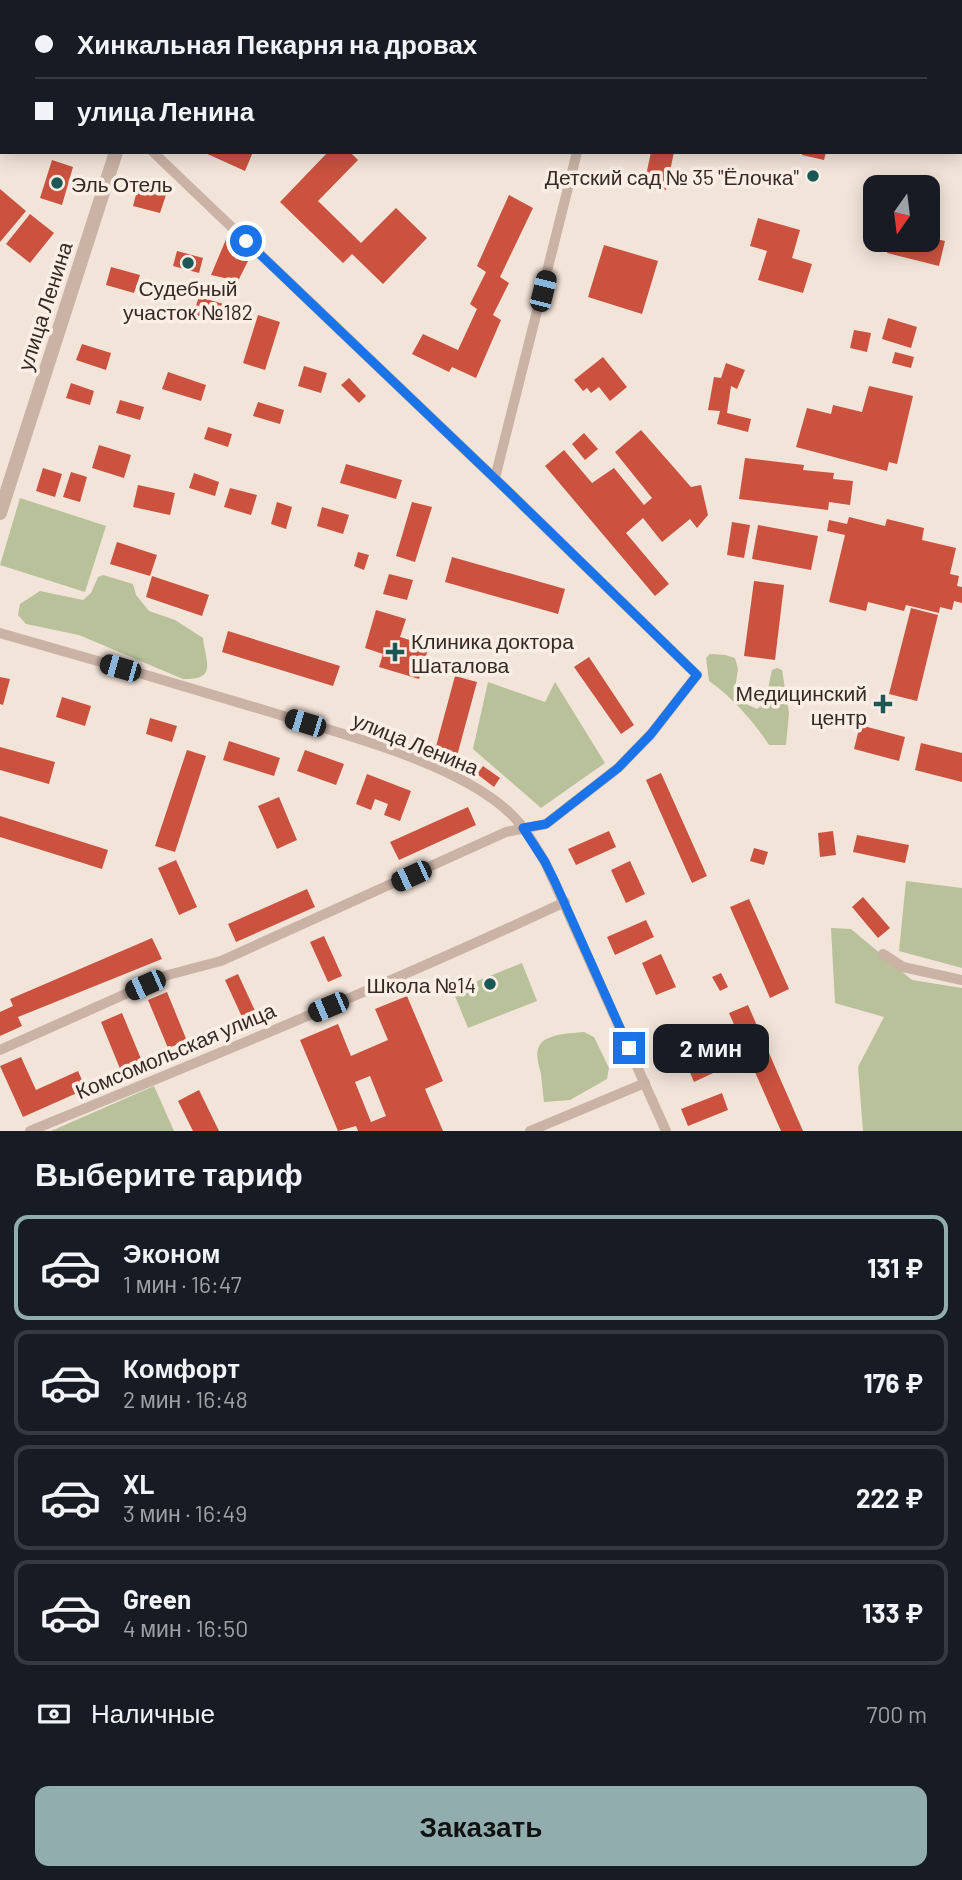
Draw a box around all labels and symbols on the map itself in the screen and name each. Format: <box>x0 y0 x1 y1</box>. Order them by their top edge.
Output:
place label: Детский сад № 35 "Ёлочка" <box>545 164 799 189</box>
marker: Детский сад № 35 "Ёлочка" <box>805 168 821 184</box>
place label: Эль Отель <box>71 171 173 196</box>
marker: Эль Отель <box>49 175 65 191</box>
north arrow <box>863 175 940 252</box>
route start <box>230 225 262 257</box>
street label: улица Ленина <box>11 238 77 374</box>
marker: Судебный участок №182 <box>180 255 196 271</box>
car <box>528 268 559 314</box>
place label: Судебный участок №182 <box>123 275 253 324</box>
place label: Клиника доктора Шаталова <box>411 628 574 677</box>
marker: Клиника доктора Шаталова <box>385 642 405 662</box>
car <box>97 652 144 684</box>
place label: Медицинский центр <box>736 680 867 729</box>
marker: Медицинский центр <box>873 694 893 714</box>
street label: улица Ленина <box>349 706 483 780</box>
car <box>282 707 329 739</box>
car <box>388 858 435 894</box>
car <box>122 967 169 1003</box>
place label: Школа №14 <box>367 972 476 997</box>
marker: Школа №14 <box>482 976 498 992</box>
car <box>305 989 352 1025</box>
street label: Комсомольская улица <box>71 996 279 1103</box>
callout: 2 мин <box>654 1024 769 1072</box>
route end <box>613 1032 645 1064</box>

